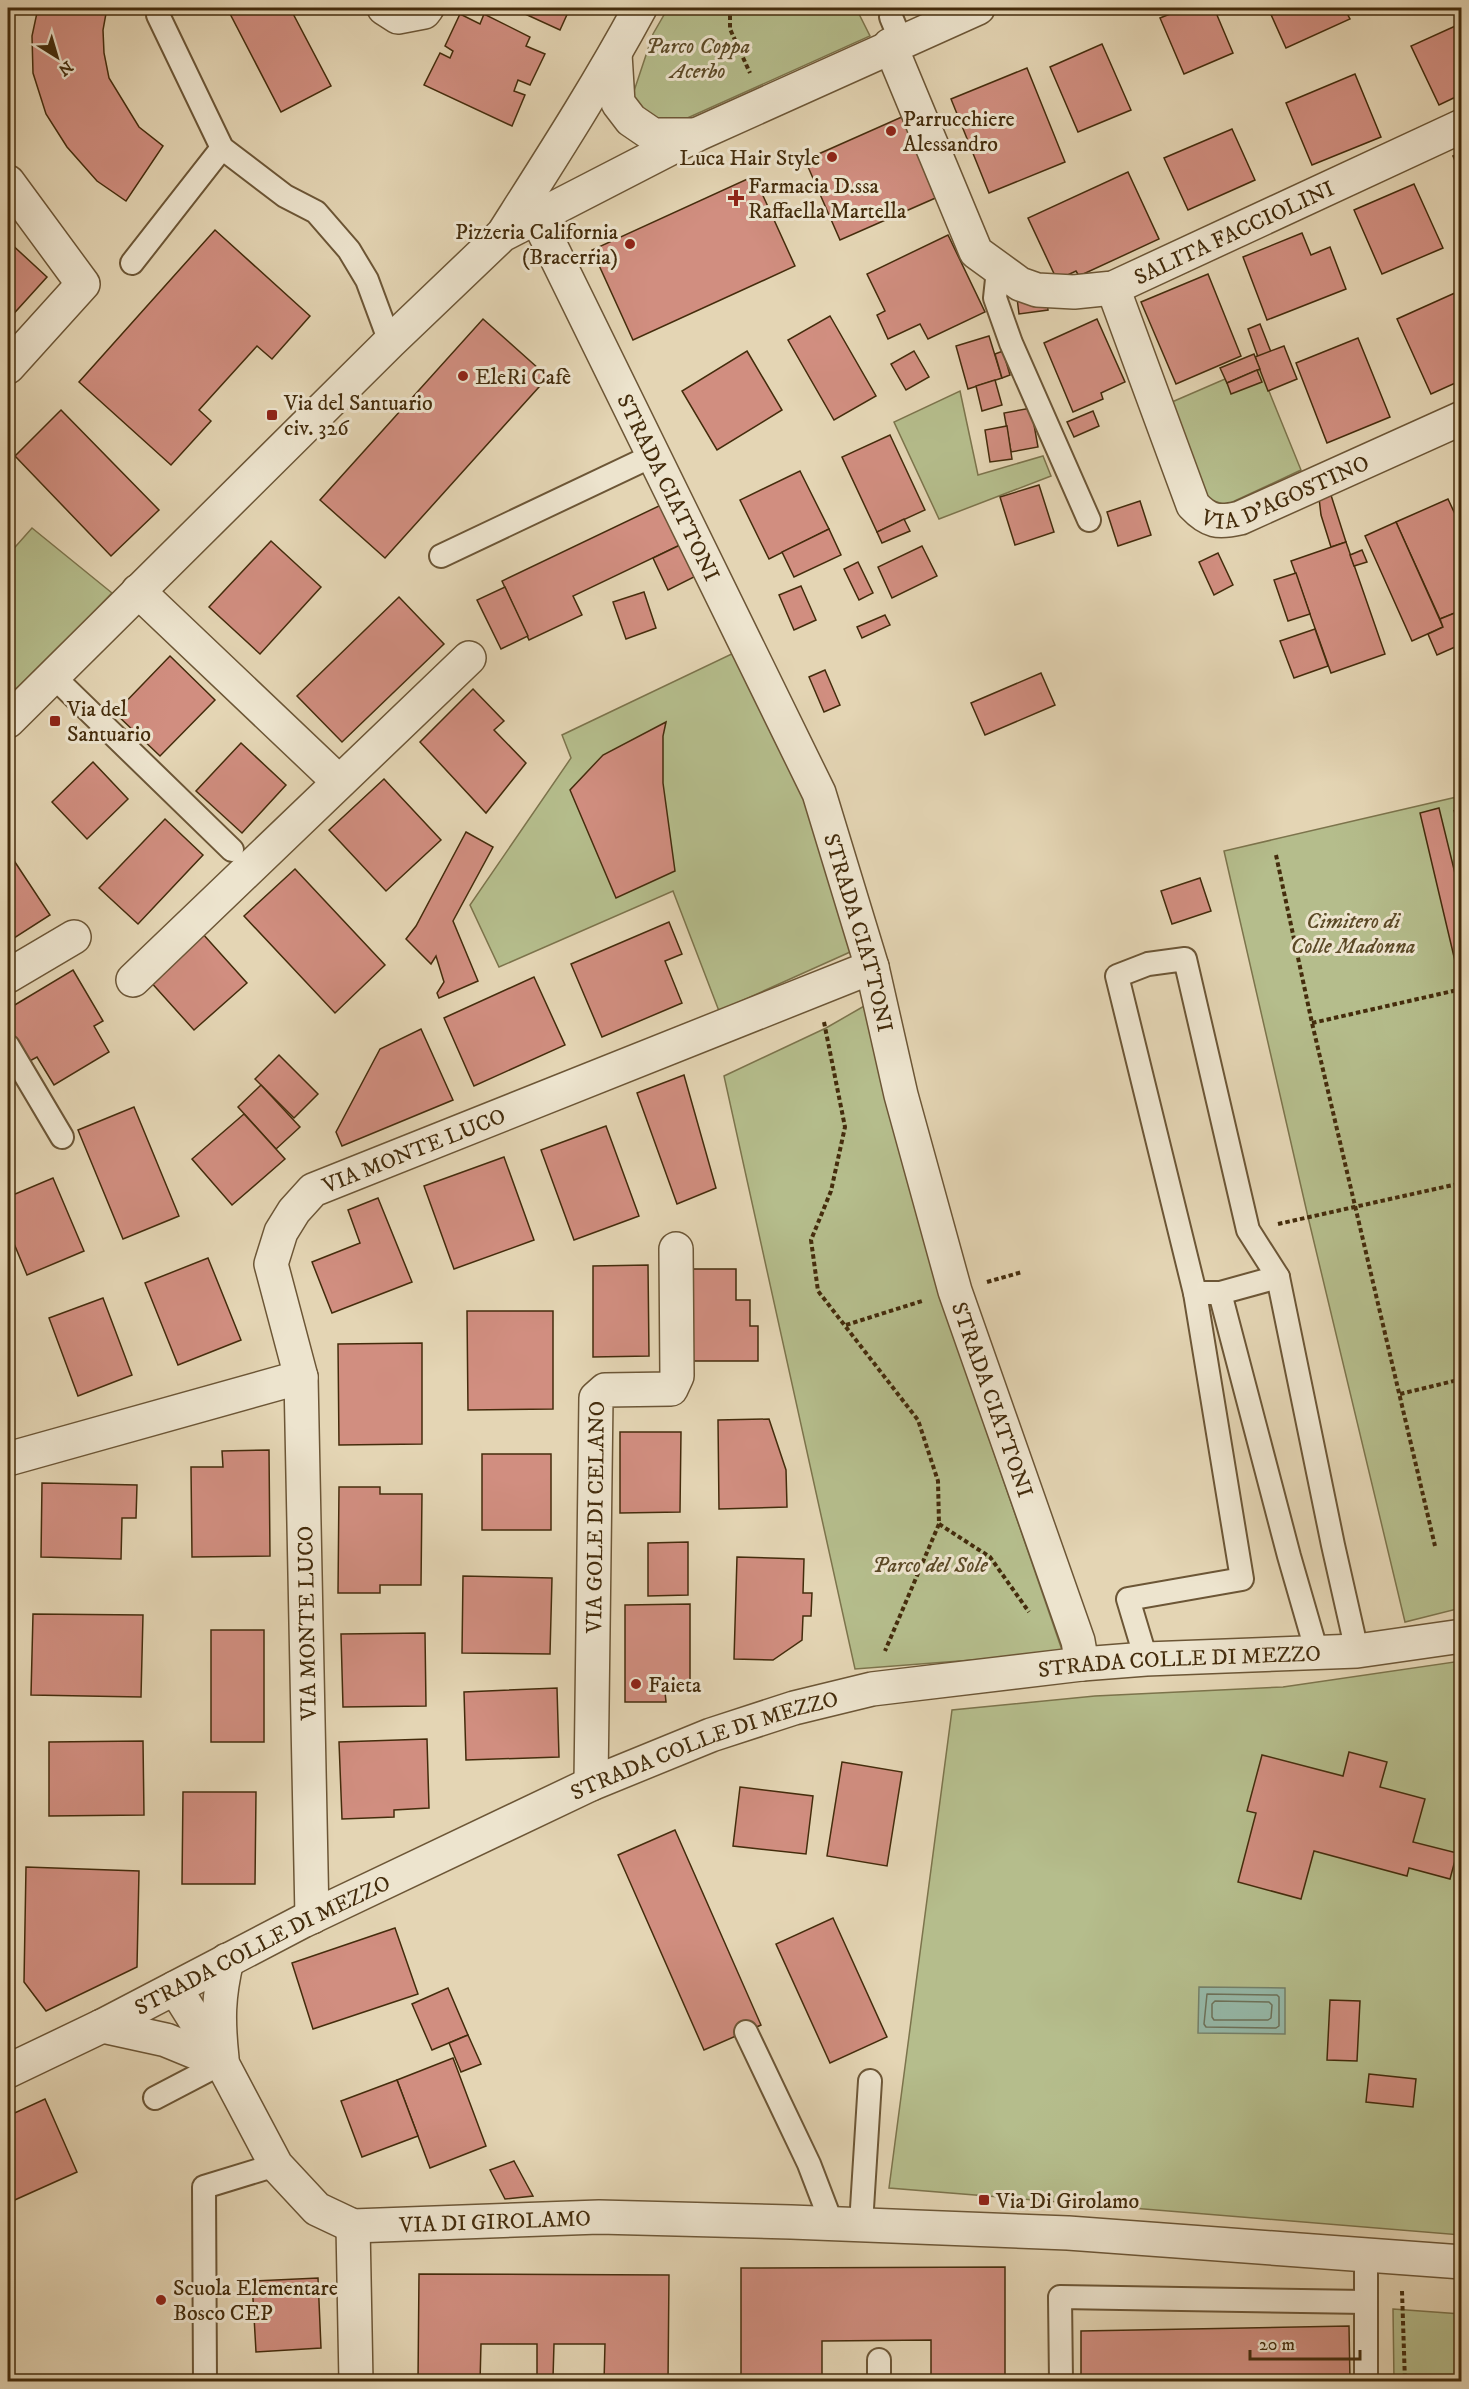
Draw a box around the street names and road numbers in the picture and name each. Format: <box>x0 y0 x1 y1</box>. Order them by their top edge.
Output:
street label: SALITA FACCIOLINI <box>1130 175 1339 291</box>
street label: STRADA CIATTONI <box>610 390 725 586</box>
street label: VIA D'AGOSTINO <box>1195 450 1374 536</box>
street label: STRADA CIATTONI <box>817 830 898 1035</box>
street label: VIA MONTE LUCO <box>318 1103 510 1200</box>
street label: STRADA CIATTONI <box>945 1299 1038 1501</box>
street label: VIA GOLE DI CELANO <box>581 1401 611 1634</box>
street label: VIA MONTE LUCO <box>292 1525 323 1722</box>
street label: STRADA COLLE DI MEZZO <box>1037 1640 1321 1684</box>
street label: STRADA COLLE DI MEZZO <box>566 1686 841 1807</box>
street label: STRADA COLLE DI MEZZO <box>130 1870 395 2022</box>
street label: VIA DI GIROLAMO <box>398 2205 591 2239</box>

